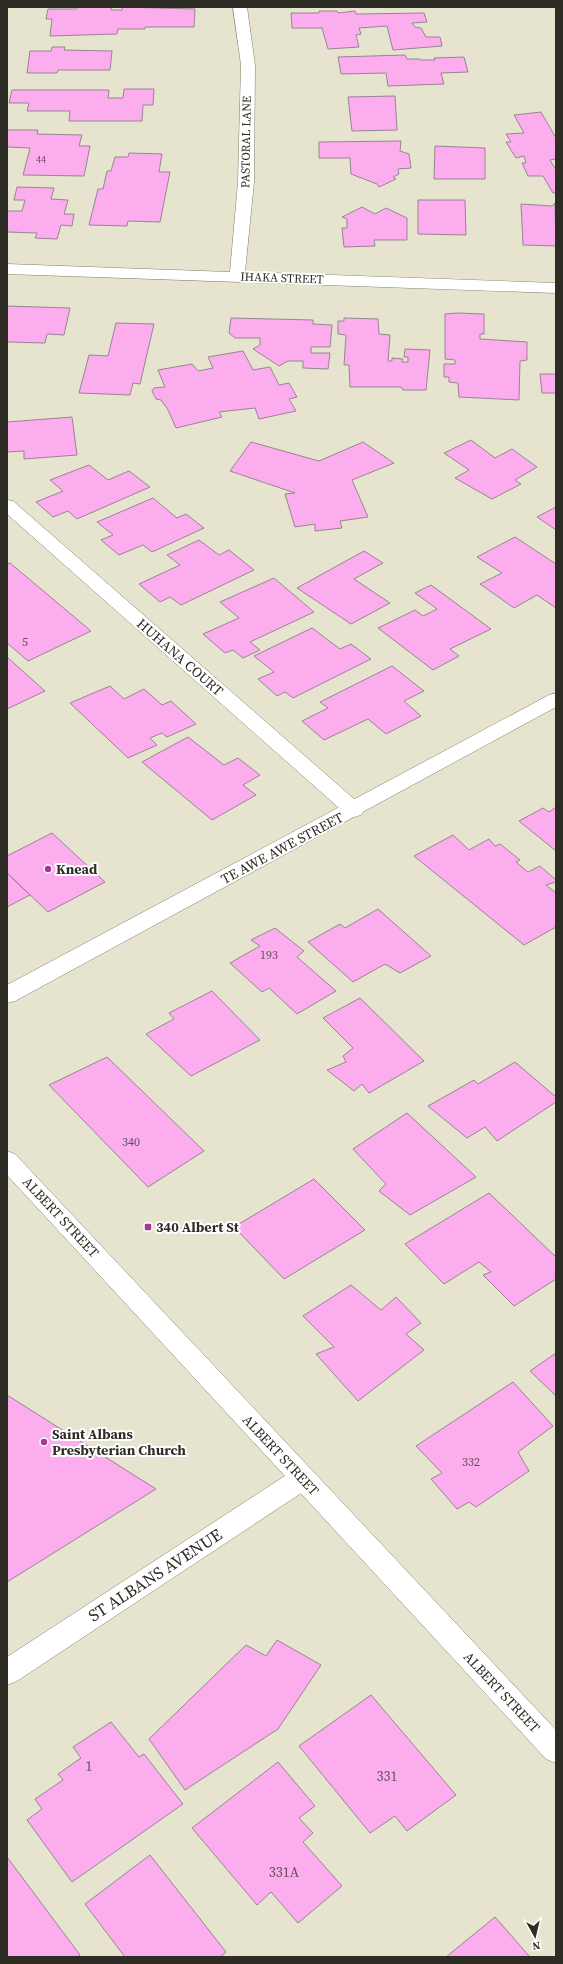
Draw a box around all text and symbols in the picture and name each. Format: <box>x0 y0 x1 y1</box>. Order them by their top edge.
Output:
street label: PASTORAL LANE <box>237 96 255 188</box>
house number: 44 <box>36 153 46 166</box>
street label: IHAKA STREET <box>240 269 325 287</box>
street label: HUHANA COURT <box>132 614 228 701</box>
house number: 5 <box>22 634 28 650</box>
street label: TE AWE AWE STREET <box>217 807 347 889</box>
place label: Knead <box>56 859 98 879</box>
marker: Knead <box>43 864 53 874</box>
house number: 193 <box>260 947 278 963</box>
house number: 340 <box>122 1134 140 1150</box>
street label: ALBERT STREET <box>18 1172 104 1262</box>
place label: 340 Albert St <box>156 1217 240 1237</box>
marker: 340 Albert St <box>143 1222 153 1232</box>
street label: ALBERT STREET <box>238 1410 324 1500</box>
place label: Saint Albans Presbyterian Church <box>52 1424 186 1460</box>
marker: Saint Albans Presbyterian Church <box>39 1437 49 1447</box>
house number: 332 <box>462 1454 480 1470</box>
street label: ST ALBANS AVENUE <box>83 1523 227 1627</box>
street label: ALBERT STREET <box>459 1647 545 1737</box>
house number: 1 <box>86 1756 93 1776</box>
house number: 331 <box>377 1766 398 1786</box>
house number: 331A <box>269 1862 300 1882</box>
north arrow <box>515 1916 555 1956</box>
text: N <box>531 1937 541 1953</box>

